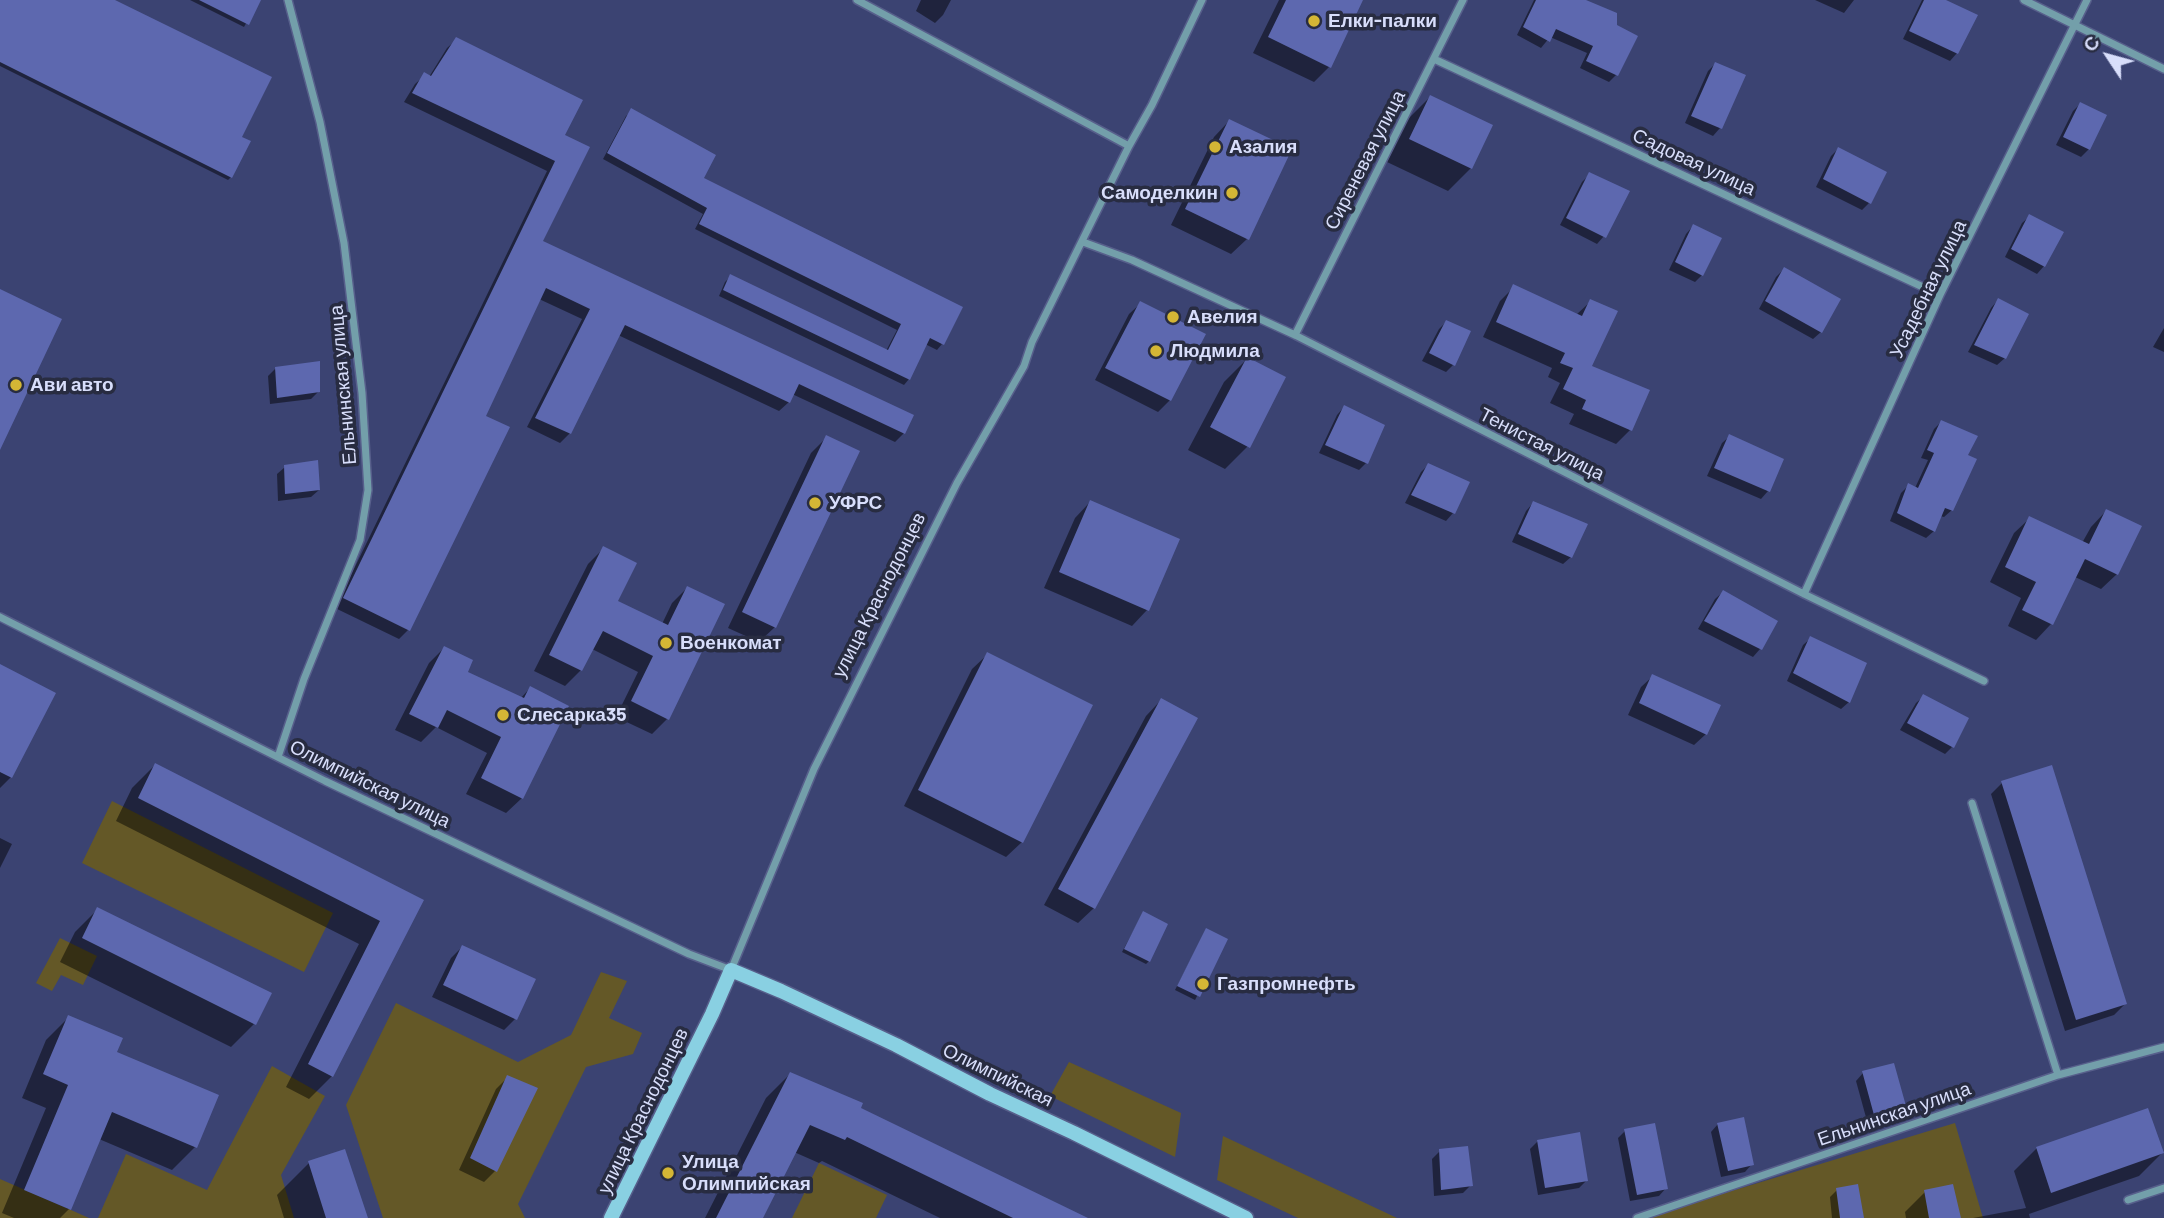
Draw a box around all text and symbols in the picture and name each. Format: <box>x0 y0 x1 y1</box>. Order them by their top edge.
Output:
place label: Елки-палки <box>1328 10 1437 32</box>
marker: Елки-палки <box>1306 13 1322 29</box>
north arrow <box>2073 21 2143 91</box>
text: С <box>2077 31 2104 56</box>
street label: Сиреневая улица <box>1320 87 1410 233</box>
street label: Садовая улица <box>1629 124 1759 200</box>
place label: Азалия <box>1229 136 1297 158</box>
marker: Азалия <box>1207 139 1223 155</box>
place label: Самоделкин <box>1101 182 1218 204</box>
marker: Самоделкин <box>1224 185 1240 201</box>
street label: Усадебная улица <box>1885 216 1971 362</box>
street label: Ельнинская улица <box>325 304 361 466</box>
place label: Авелия <box>1187 306 1258 328</box>
marker: Авелия <box>1165 309 1181 325</box>
place label: Людмила <box>1170 340 1260 362</box>
marker: Людмила <box>1148 343 1164 359</box>
place label: Ави авто <box>30 374 114 396</box>
marker: Ави авто <box>8 377 24 393</box>
street label: Тенистая улица <box>1476 403 1608 485</box>
place label: УФРС <box>829 492 882 514</box>
marker: УФРС <box>807 495 823 511</box>
street label: улица Краснодонцев <box>828 509 930 681</box>
place label: Военкомат <box>680 632 782 654</box>
marker: Военкомат <box>658 635 674 651</box>
place label: Слесарка35 <box>517 704 626 726</box>
marker: Слесарка35 <box>495 707 511 723</box>
street label: Олимпийская улица <box>286 735 454 833</box>
place label: Газпромнефть <box>1217 973 1356 995</box>
marker: Газпромнефть <box>1195 976 1211 992</box>
street label: улица Краснодонцев <box>593 1024 693 1198</box>
street label: Олимпийская <box>939 1038 1057 1112</box>
street label: Ельнинская улица <box>1814 1077 1974 1151</box>
place label: Улица Олимпийская <box>682 1151 811 1195</box>
marker: Улица Олимпийская <box>660 1165 676 1181</box>

